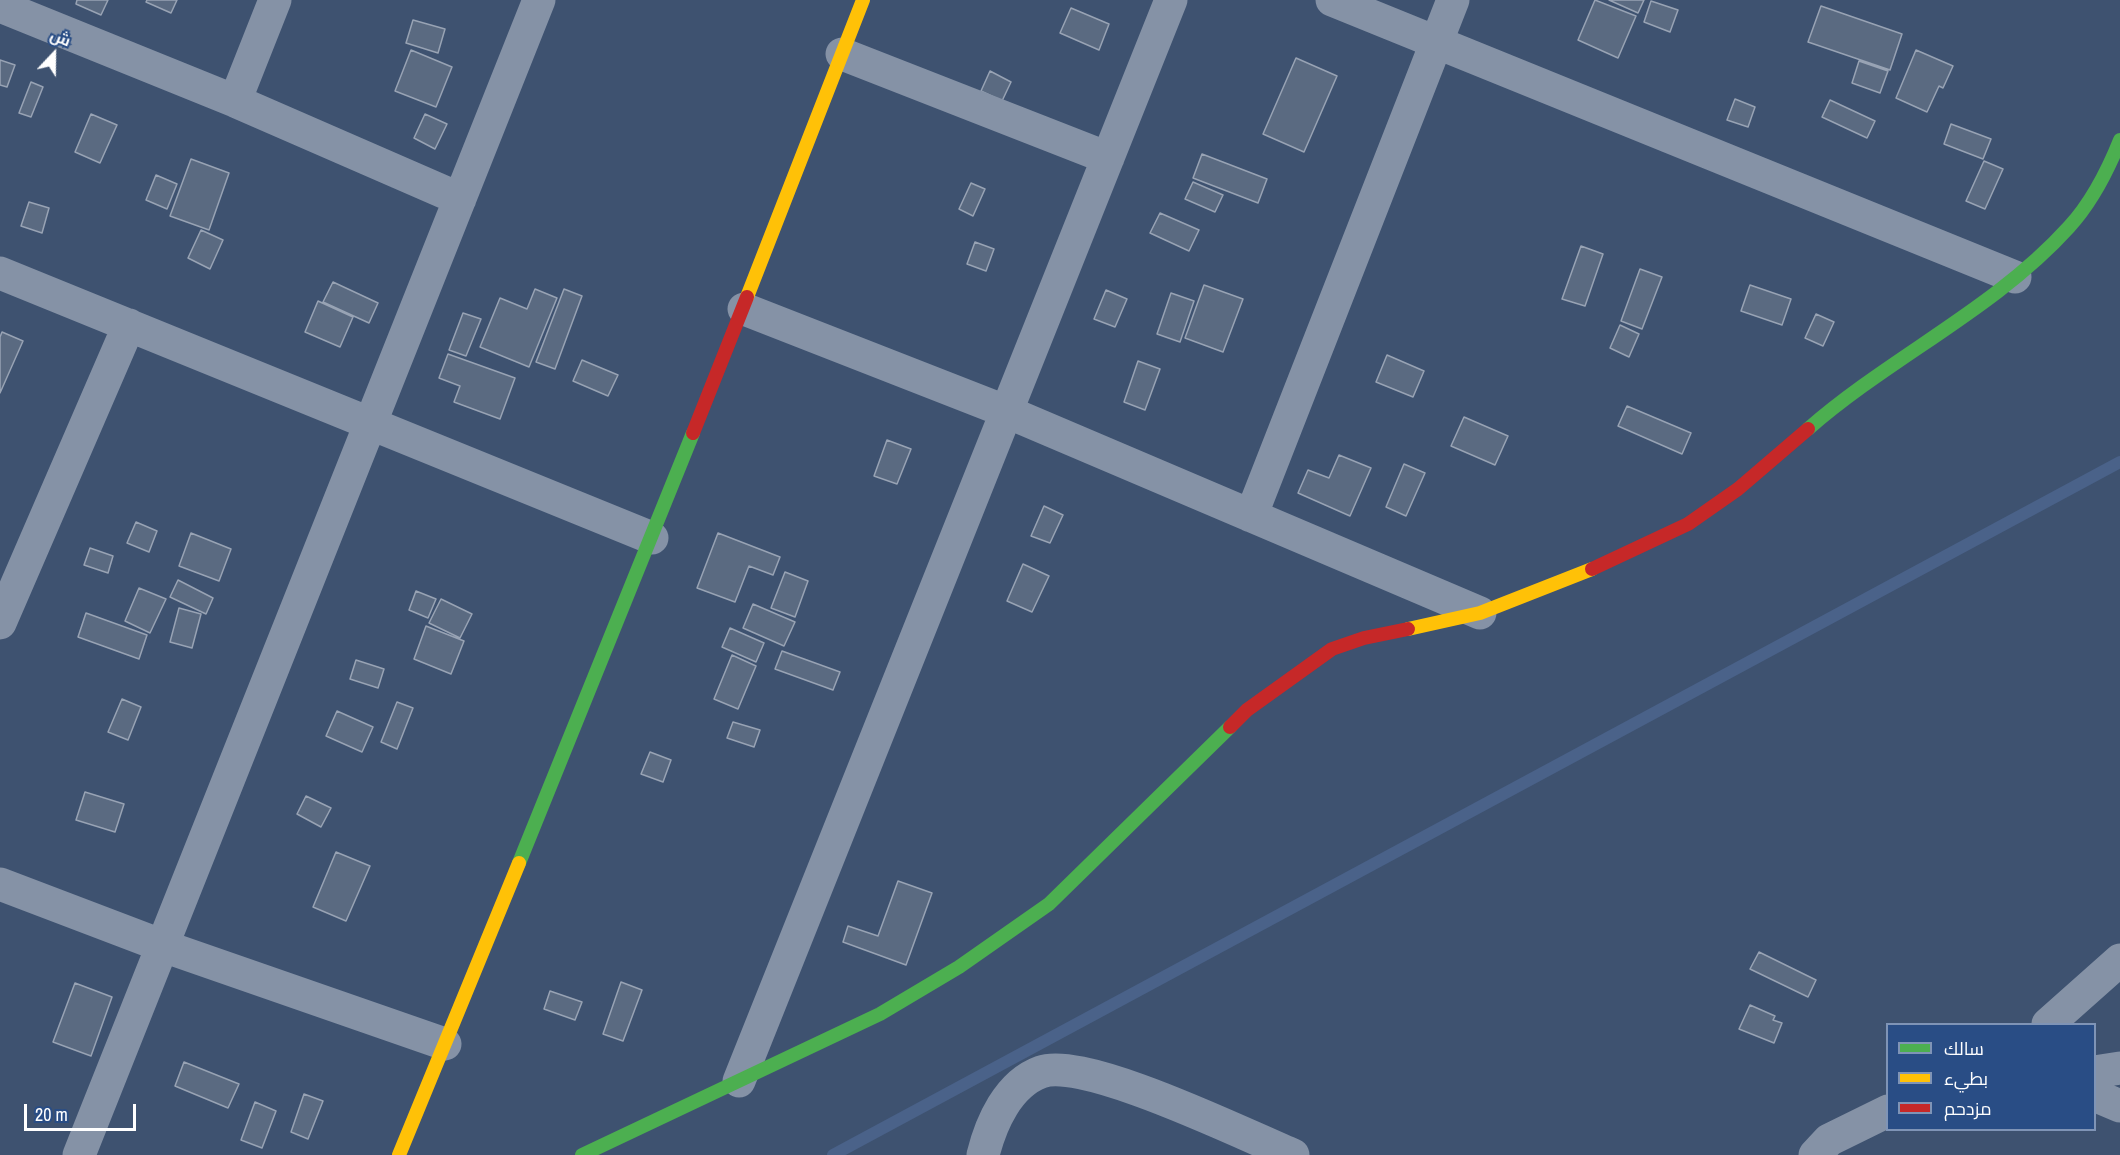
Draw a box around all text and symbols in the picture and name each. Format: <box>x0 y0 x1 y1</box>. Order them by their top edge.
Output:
text: ش <box>47 23 74 51</box>
north arrow <box>24 24 84 84</box>
legend <box>1886 1023 2096 1131</box>
text: سالك <box>1944 1036 1984 1061</box>
text: بطيء <box>1944 1066 1988 1091</box>
scale bar <box>27 1092 140 1130</box>
text: مزدحم <box>1944 1096 1992 1121</box>
text: 20 m <box>35 1102 68 1127</box>

